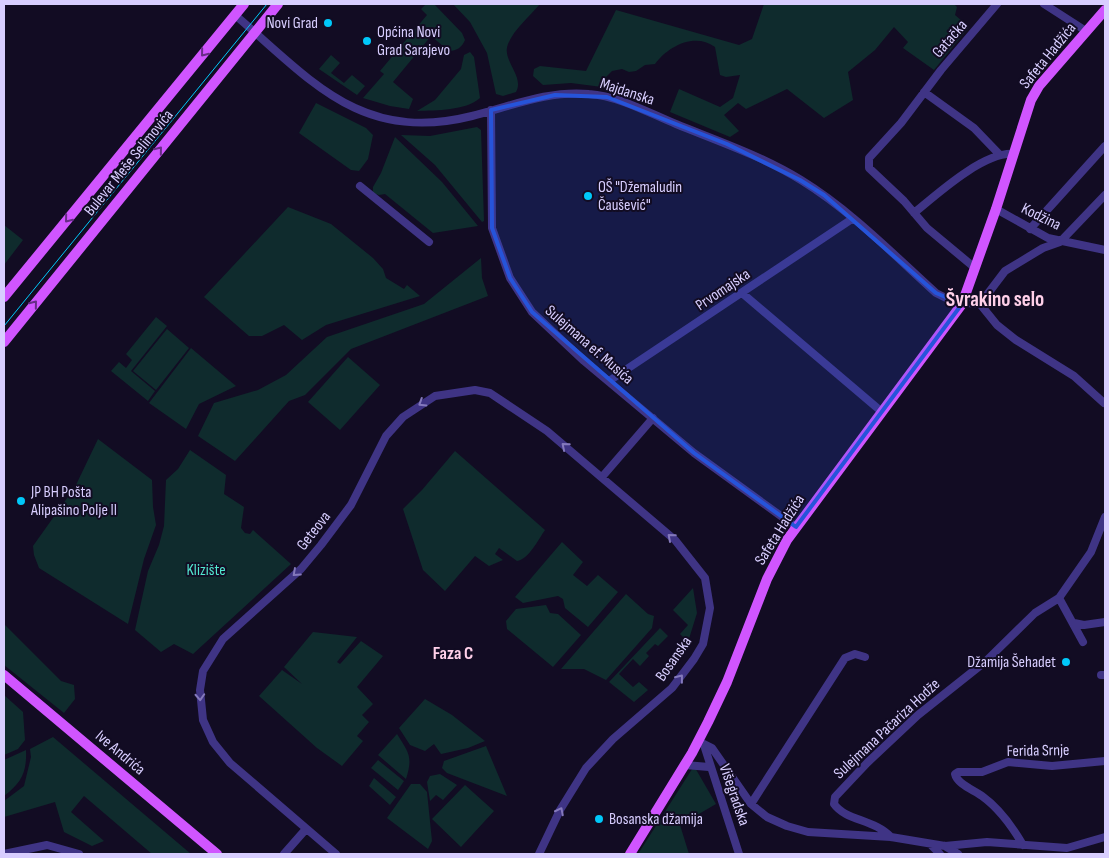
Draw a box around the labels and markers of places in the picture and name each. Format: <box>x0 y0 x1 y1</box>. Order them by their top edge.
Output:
place label: Novi Grad <box>266 14 318 33</box>
marker: Novi Grad <box>322 17 334 29</box>
place label: Općina Novi Grad Sarajevo <box>377 23 450 60</box>
marker: Općina Novi Grad Sarajevo <box>361 35 373 47</box>
place label: OŠ "Džemaludin Čaušević" <box>598 178 682 215</box>
marker: OŠ "Džemaludin Čaušević" <box>582 190 594 202</box>
place label: JP BH Pošta Alipašino Polje II <box>30 483 117 520</box>
marker: JP BH Pošta Alipašino Polje II <box>15 495 27 507</box>
place label: Džamija Šehadet <box>967 653 1056 672</box>
marker: Džamija Šehadet <box>1060 656 1072 668</box>
place label: Bosanska džamija <box>609 810 703 829</box>
marker: Bosanska džamija <box>593 813 605 825</box>

